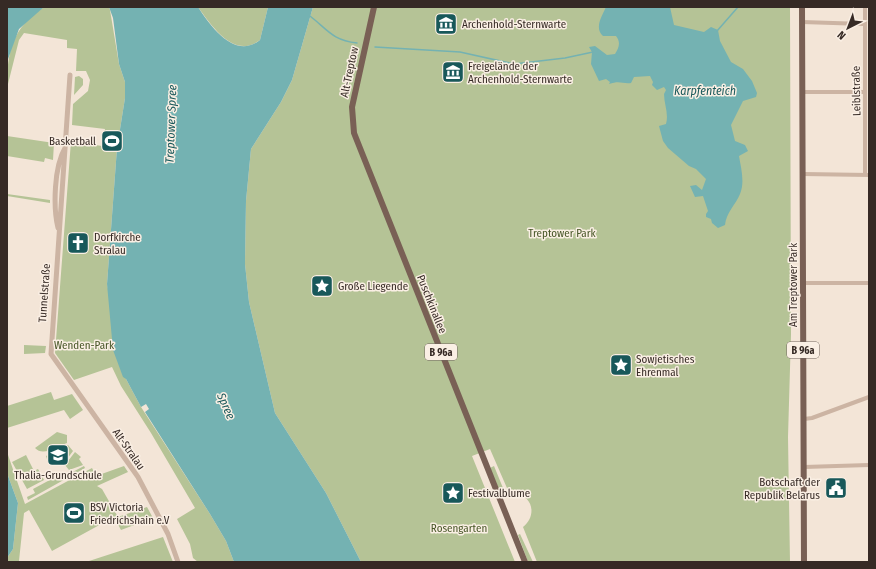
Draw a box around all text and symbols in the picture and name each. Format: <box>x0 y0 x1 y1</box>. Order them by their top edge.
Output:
north arrow <box>828 8 868 48</box>
museum icon: Archenhold-Sternwarte <box>433 11 459 37</box>
place label: Archenhold-Sternwarte <box>462 18 566 31</box>
text: N <box>835 28 848 42</box>
street label: Alt-Treptow <box>338 46 361 99</box>
museum icon: Freigelände der Archenhold-Sternwarte <box>440 59 466 85</box>
place label: Freigelände der Archenhold-Sternwarte <box>468 60 572 86</box>
street label: Leiblstraße <box>850 66 863 116</box>
water label: Treptower Spree <box>163 84 179 164</box>
water label: Karpfenteich <box>674 84 736 98</box>
sports icon: Basketball <box>99 128 125 154</box>
place label: Basketball <box>49 135 96 148</box>
park label: Treptower Park <box>528 227 597 240</box>
church icon: Dorfkirche Stralau <box>65 230 91 256</box>
place label: Dorfkirche Stralau <box>94 231 141 257</box>
street label: Am Treptower Park <box>787 242 800 327</box>
street label: Tunnelstraße <box>36 263 53 323</box>
place icon: Große Liegende <box>309 273 335 299</box>
street label: Puschkinallee <box>414 273 449 335</box>
place label: Große Liegende <box>338 280 408 293</box>
park label: Wenden-Park <box>54 339 115 352</box>
road number: B 96a <box>787 342 819 358</box>
road number: B 96a <box>425 344 457 360</box>
place icon: Sowjetisches Ehrenmal <box>608 352 634 378</box>
place label: Sowjetisches Ehrenmal <box>636 353 695 379</box>
water label: Spree <box>214 390 238 422</box>
street label: Alt-Stralau <box>110 426 147 472</box>
school or university icon: Thalia-Grundschule <box>45 442 71 468</box>
place label: Thalia-Grundschule <box>14 469 102 482</box>
public building icon: Botschaft der Republik Belarus <box>823 475 849 501</box>
place label: Botschaft der Republik Belarus <box>744 476 820 502</box>
place icon: Festivalblume <box>440 480 466 506</box>
place label: Festivalblume <box>468 487 530 500</box>
sports icon: BSV Victoria Friedrichshain e.V <box>61 500 87 526</box>
place label: BSV Victoria Friedrichshain e.V <box>90 501 170 527</box>
park label: Rosengarten <box>431 522 487 535</box>

